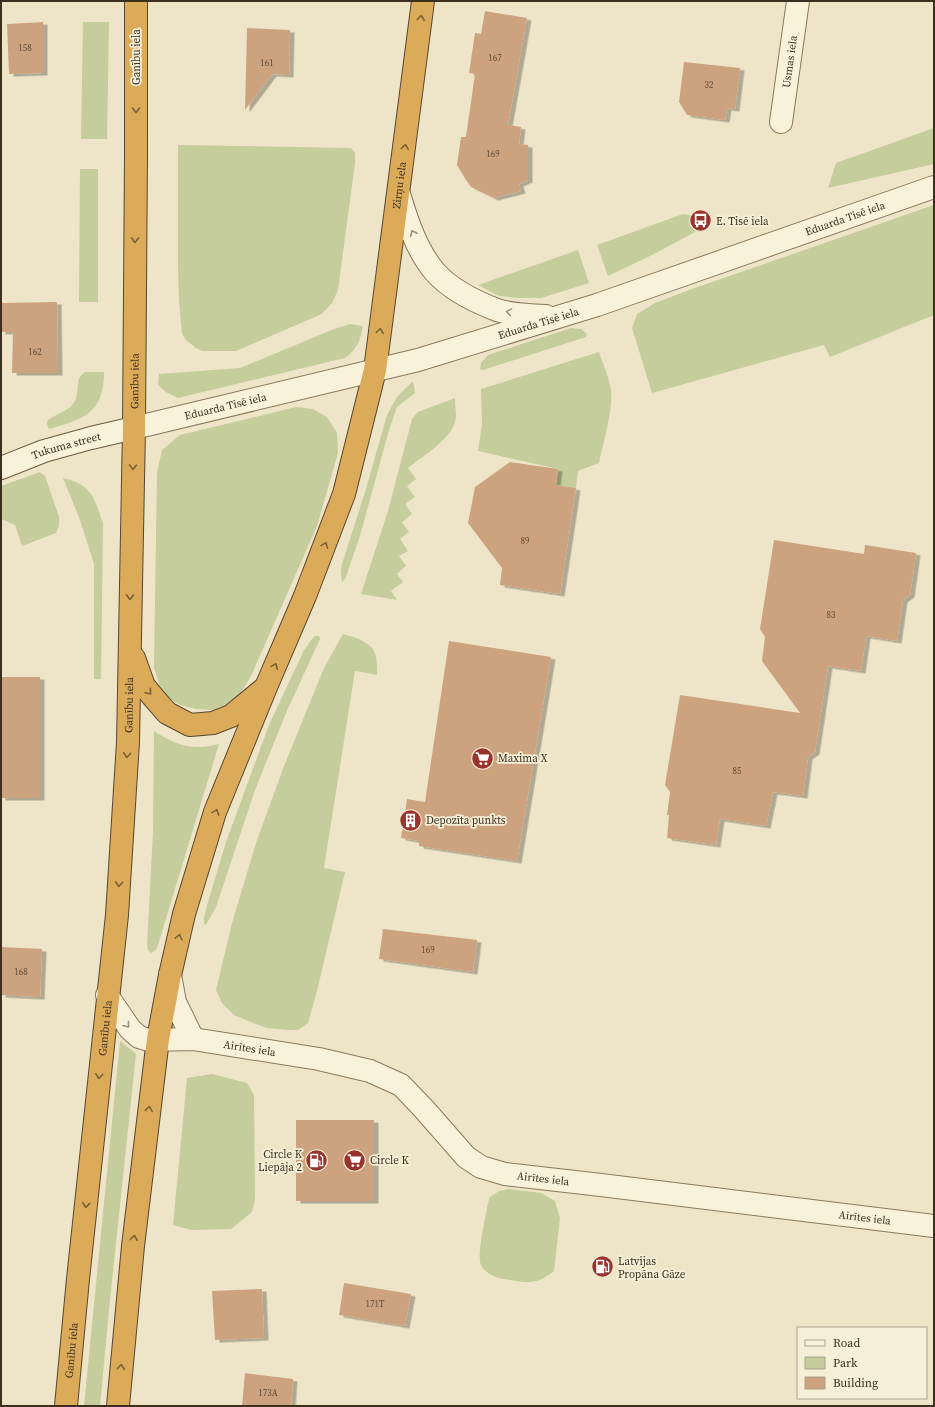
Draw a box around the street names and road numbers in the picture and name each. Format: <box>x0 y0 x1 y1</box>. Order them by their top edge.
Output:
street label: Ganību iela <box>129 29 144 85</box>
street label: Usmas iela <box>778 34 801 89</box>
street label: Zirņu iela <box>389 160 410 209</box>
street label: Eduarda Tisē iela <box>803 197 887 239</box>
street label: Eduarda Tisē iela <box>496 303 581 342</box>
street label: Ganību iela <box>127 353 142 409</box>
street label: Eduarda Tisē iela <box>183 389 268 423</box>
street label: Tukuma street <box>29 428 102 463</box>
street label: Ganību iela <box>121 677 137 733</box>
street label: Ganību iela <box>94 999 115 1057</box>
street label: Airītes iela <box>223 1036 277 1060</box>
street label: Airītes iela <box>516 1168 571 1189</box>
street label: Airītes iela <box>838 1207 892 1228</box>
street label: Ganību iela <box>61 1321 81 1379</box>

